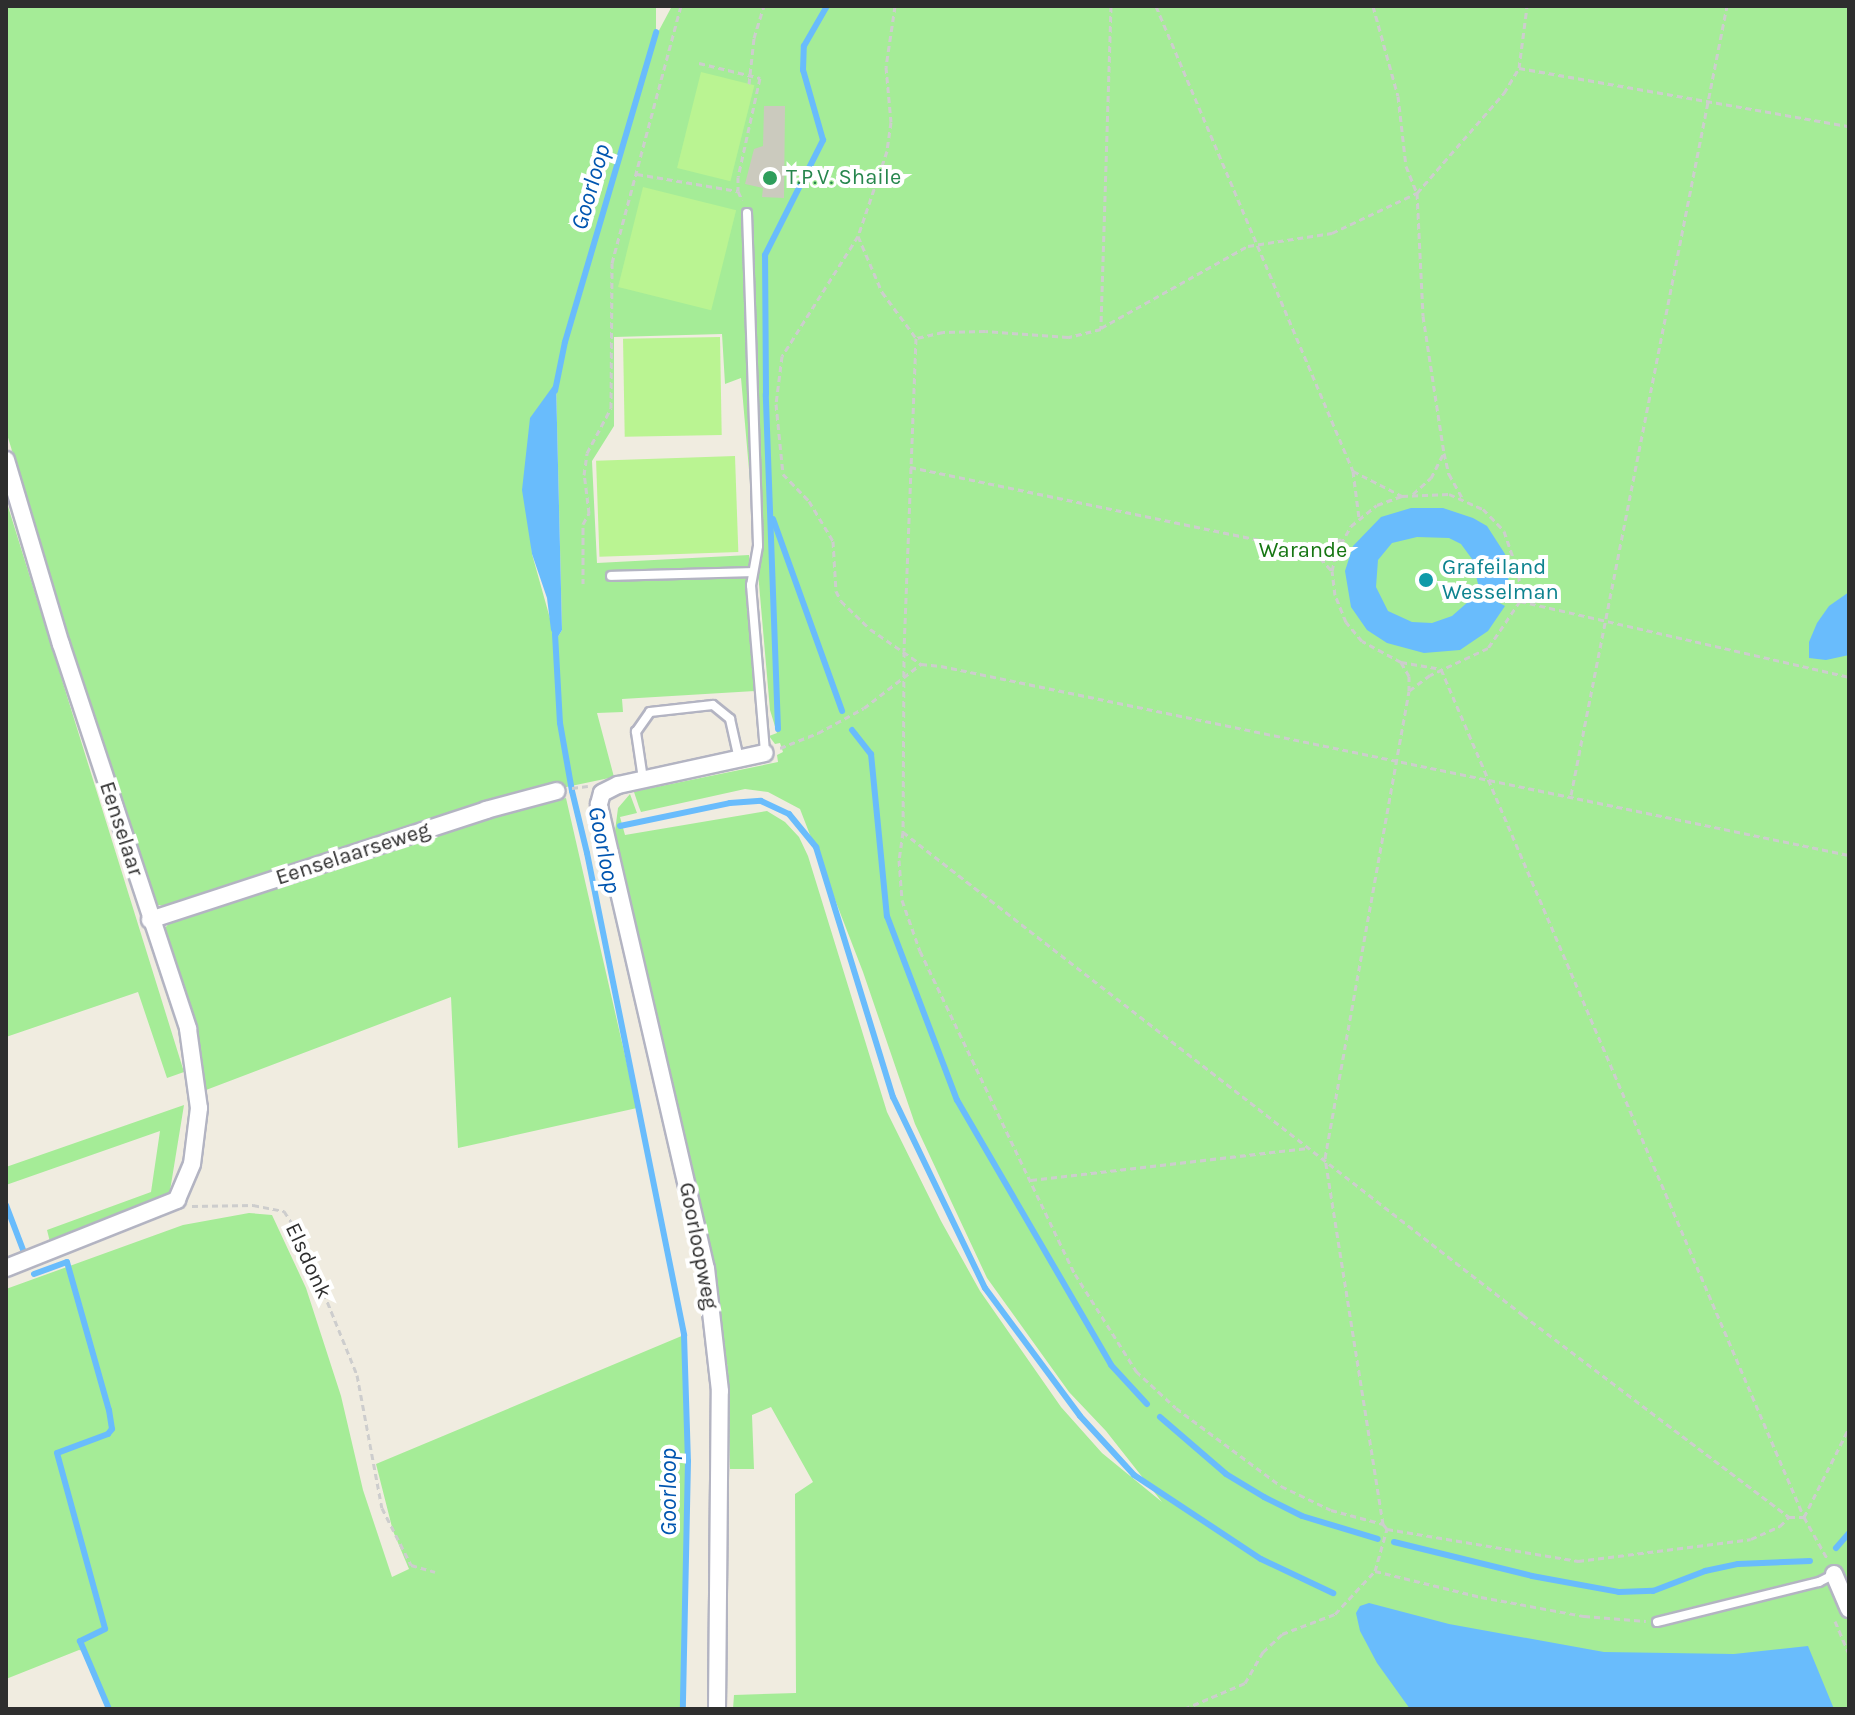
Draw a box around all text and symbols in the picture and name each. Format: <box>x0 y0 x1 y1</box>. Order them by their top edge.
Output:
water label: Goorloop <box>565 141 617 233</box>
place label: T.P.V. Shaile <box>786 165 901 191</box>
marker: T.P.V. Shaile <box>761 169 779 187</box>
park label: Warande <box>1259 538 1347 564</box>
place label: Grafeiland Wesselman <box>1442 554 1559 606</box>
marker: Grafeiland Wesselman <box>1417 571 1435 589</box>
street label: Eenselaar <box>93 778 149 880</box>
water label: Goorloop <box>581 804 627 896</box>
street label: Eenselaarseweg <box>273 817 433 891</box>
street label: Goorloopweg <box>673 1180 723 1312</box>
street label: Elsdonk <box>279 1219 337 1303</box>
water label: Goorloop <box>655 1448 683 1536</box>

